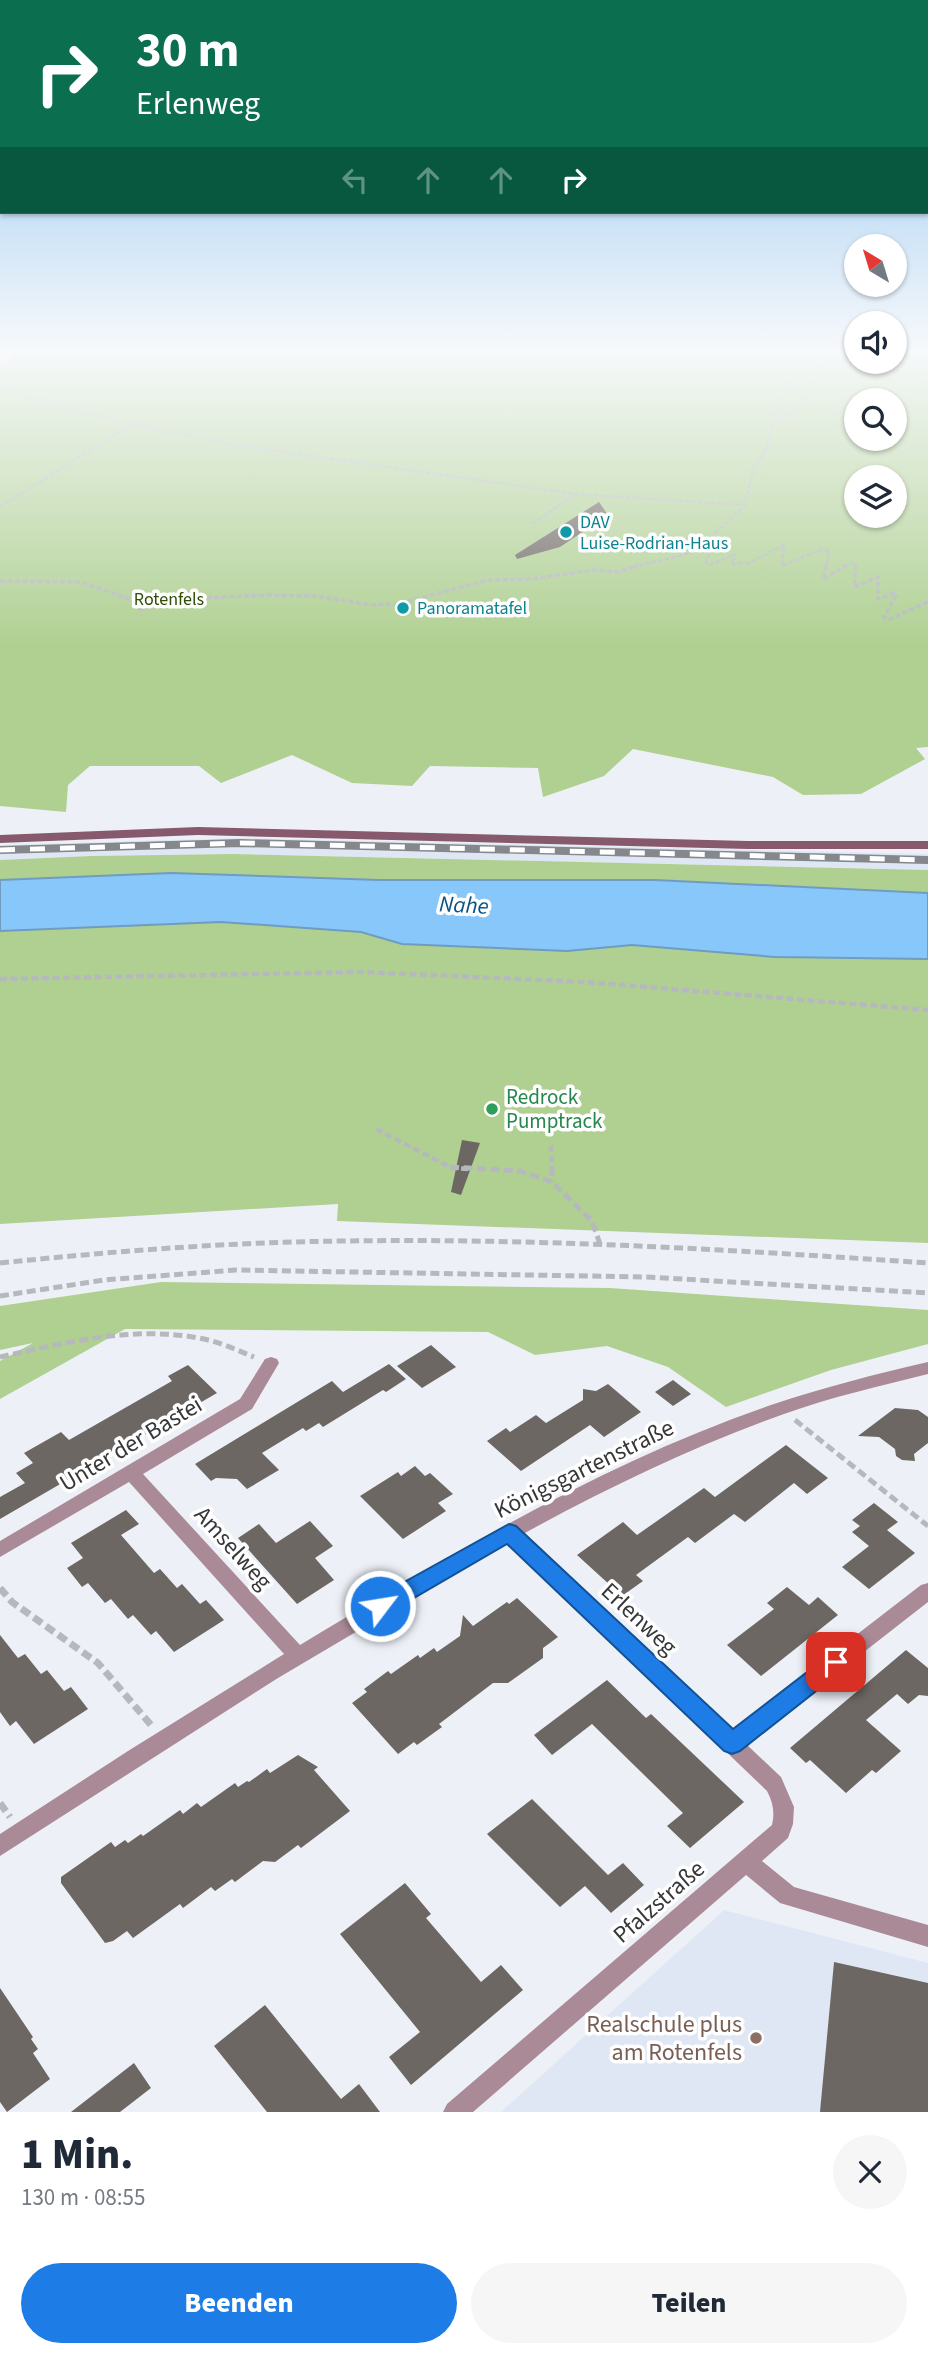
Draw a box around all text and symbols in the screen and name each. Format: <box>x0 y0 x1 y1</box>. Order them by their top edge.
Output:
text: 30 m <box>136 16 240 86</box>
icon: right <box>21 28 112 119</box>
text: Erlenweg <box>136 81 260 127</box>
icon: left <box>336 161 374 199</box>
icon: ahead <box>409 161 447 199</box>
icon: ahead <box>482 161 520 199</box>
icon: right <box>555 161 593 199</box>
north arrow <box>844 234 906 298</box>
map controls <box>844 234 907 528</box>
button: sound <box>844 311 907 374</box>
button: search <box>844 388 907 451</box>
button: layers <box>844 465 907 528</box>
place label: DAV Luise-Rodrian-Haus <box>580 510 728 556</box>
marker: DAV Luise-Rodrian-Haus <box>558 524 574 540</box>
park label: Rotenfels <box>134 587 204 612</box>
place label: Panoramatafel <box>417 596 527 621</box>
marker: Panoramatafel <box>395 600 411 616</box>
water label: Nahe <box>438 887 490 923</box>
place label: Redrock Pumptrack <box>506 1082 603 1136</box>
marker: Redrock Pumptrack <box>484 1101 500 1117</box>
street label: Unter der Bastei <box>53 1387 209 1501</box>
street label: Königsgartenstraße <box>488 1410 680 1528</box>
street label: Amselweg <box>186 1498 280 1598</box>
position arrow <box>343 1569 417 1643</box>
street label: Erlenweg <box>593 1574 685 1664</box>
pin <box>806 1632 866 1692</box>
icon: arrive <box>817 1643 855 1681</box>
street label: Pfalzstraße <box>605 1852 713 1952</box>
place label: Realschule plus am Rotenfels <box>586 2007 742 2070</box>
marker: Realschule plus am Rotenfels <box>748 2030 764 2046</box>
text: 1 Min. <box>21 2125 133 2185</box>
button: close <box>833 2135 907 2209</box>
text: 130 m · 08:55 <box>21 2181 145 2214</box>
button: Beenden <box>21 2263 457 2343</box>
button: Teilen <box>471 2263 907 2343</box>

